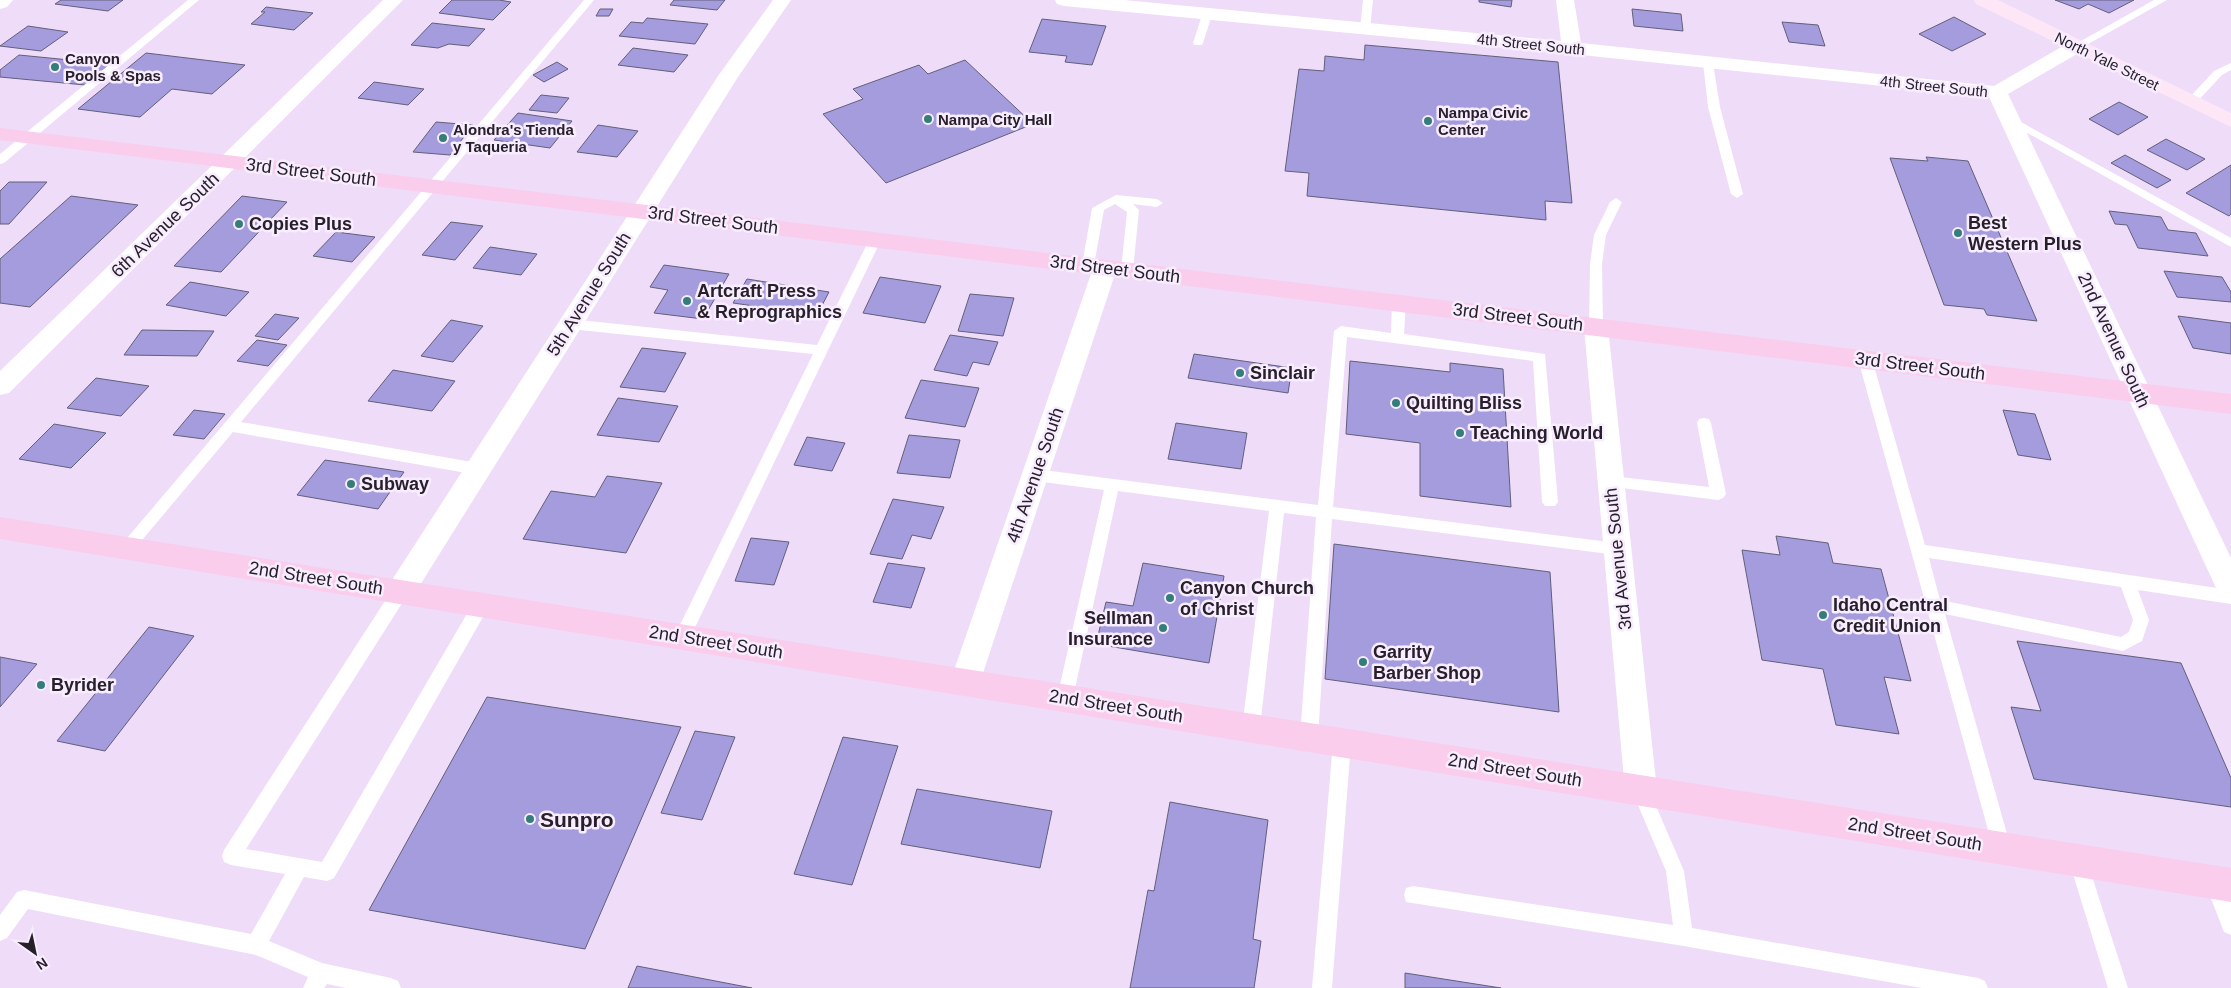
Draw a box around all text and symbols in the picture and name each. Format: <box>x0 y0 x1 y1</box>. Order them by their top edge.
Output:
street label: North Yale Street <box>2052 28 2163 94</box>
street label: 4th Street South <box>1476 30 1586 58</box>
place label: Canyon Pools & Spas <box>65 50 161 84</box>
marker: Canyon Pools & Spas <box>49 61 61 73</box>
street label: 4th Street South <box>1879 72 1989 100</box>
place label: Nampa Civic Center <box>1438 104 1528 138</box>
place label: Nampa City Hall <box>938 111 1052 128</box>
marker: Nampa City Hall <box>922 113 934 125</box>
marker: Nampa Civic Center <box>1422 115 1434 127</box>
place label: Alondra's Tienda y Taqueria <box>453 121 574 155</box>
marker: Alondra's Tienda y Taqueria <box>437 132 449 144</box>
street label: 3rd Street South <box>245 154 377 190</box>
street label: 6th Avenue South <box>107 169 223 281</box>
street label: 3rd Street South <box>647 202 779 238</box>
place label: Best Western Plus <box>1968 213 2082 254</box>
place label: Copies Plus <box>249 214 352 234</box>
marker: Copies Plus <box>233 218 245 230</box>
marker: Best Western Plus <box>1952 227 1964 239</box>
street label: 5th Avenue South <box>543 229 635 359</box>
street label: 3rd Street South <box>1049 251 1181 287</box>
street label: 2nd Avenue South <box>2074 269 2154 411</box>
place label: Artcraft Press & Reprographics <box>697 281 842 322</box>
marker: Artcraft Press & Reprographics <box>681 295 693 307</box>
street label: 3rd Street South <box>1452 299 1584 335</box>
street label: 3rd Street South <box>1854 348 1986 384</box>
place label: Sinclair <box>1250 363 1315 383</box>
marker: Sinclair <box>1234 367 1246 379</box>
place label: Quilting Bliss <box>1406 393 1522 413</box>
marker: Quilting Bliss <box>1390 397 1402 409</box>
street label: 4th Avenue South <box>1002 405 1068 545</box>
place label: Teaching World <box>1470 423 1603 443</box>
marker: Teaching World <box>1454 427 1466 439</box>
place label: Subway <box>361 474 429 494</box>
marker: Subway <box>345 478 357 490</box>
street label: 3rd Avenue South <box>1601 487 1635 631</box>
street label: 2nd Street South <box>248 558 384 598</box>
place label: Canyon Church of Christ <box>1180 578 1314 619</box>
marker: Canyon Church of Christ <box>1164 592 1176 604</box>
place label: Idaho Central Credit Union <box>1833 595 1948 636</box>
place label: Sellman Insurance <box>1068 608 1153 649</box>
marker: Idaho Central Credit Union <box>1817 609 1829 621</box>
street label: 2nd Street South <box>648 622 784 662</box>
marker: Sellman Insurance <box>1157 622 1169 634</box>
place label: Garrity Barber Shop <box>1373 642 1481 683</box>
marker: Garrity Barber Shop <box>1357 656 1369 668</box>
place label: Byrider <box>51 675 114 695</box>
marker: Byrider <box>35 679 47 691</box>
street label: 2nd Street South <box>1048 686 1184 726</box>
street label: 2nd Street South <box>1447 750 1583 790</box>
place label: Sunpro <box>540 808 614 831</box>
marker: Sunpro <box>524 813 536 825</box>
street label: 2nd Street South <box>1847 814 1983 854</box>
north arrow <box>10 928 60 978</box>
text: N <box>33 954 51 973</box>

